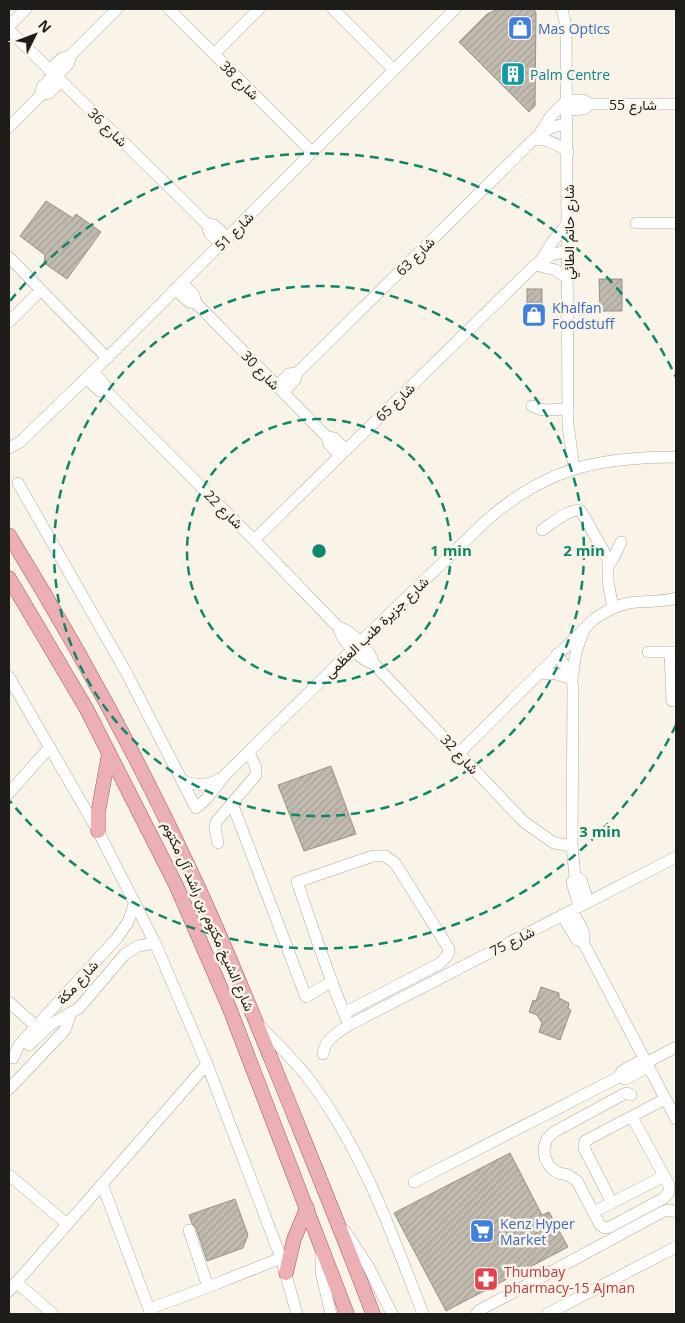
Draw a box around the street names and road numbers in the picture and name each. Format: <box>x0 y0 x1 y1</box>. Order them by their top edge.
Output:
street label: شارع 38 <box>215 56 264 105</box>
street label: شارع 55 <box>609 95 657 116</box>
street label: شارع 36 <box>83 104 132 152</box>
street label: شارع حاتم الطائي <box>559 184 581 280</box>
street label: شارع 51 <box>210 207 259 256</box>
street label: شارع 63 <box>391 232 440 281</box>
street label: شارع 30 <box>236 346 284 395</box>
street label: شارع 65 <box>371 379 420 427</box>
street label: شارع 22 <box>199 485 248 534</box>
street label: شارع جزيرة طنب العظمى <box>320 572 434 683</box>
street label: شارع 32 <box>435 730 483 779</box>
street label: شارع الشيخ مكتوم بن راشد آل مكتوم <box>157 818 260 1015</box>
street label: شارع 75 <box>486 922 539 962</box>
street label: شارع مكة <box>52 956 104 1010</box>

